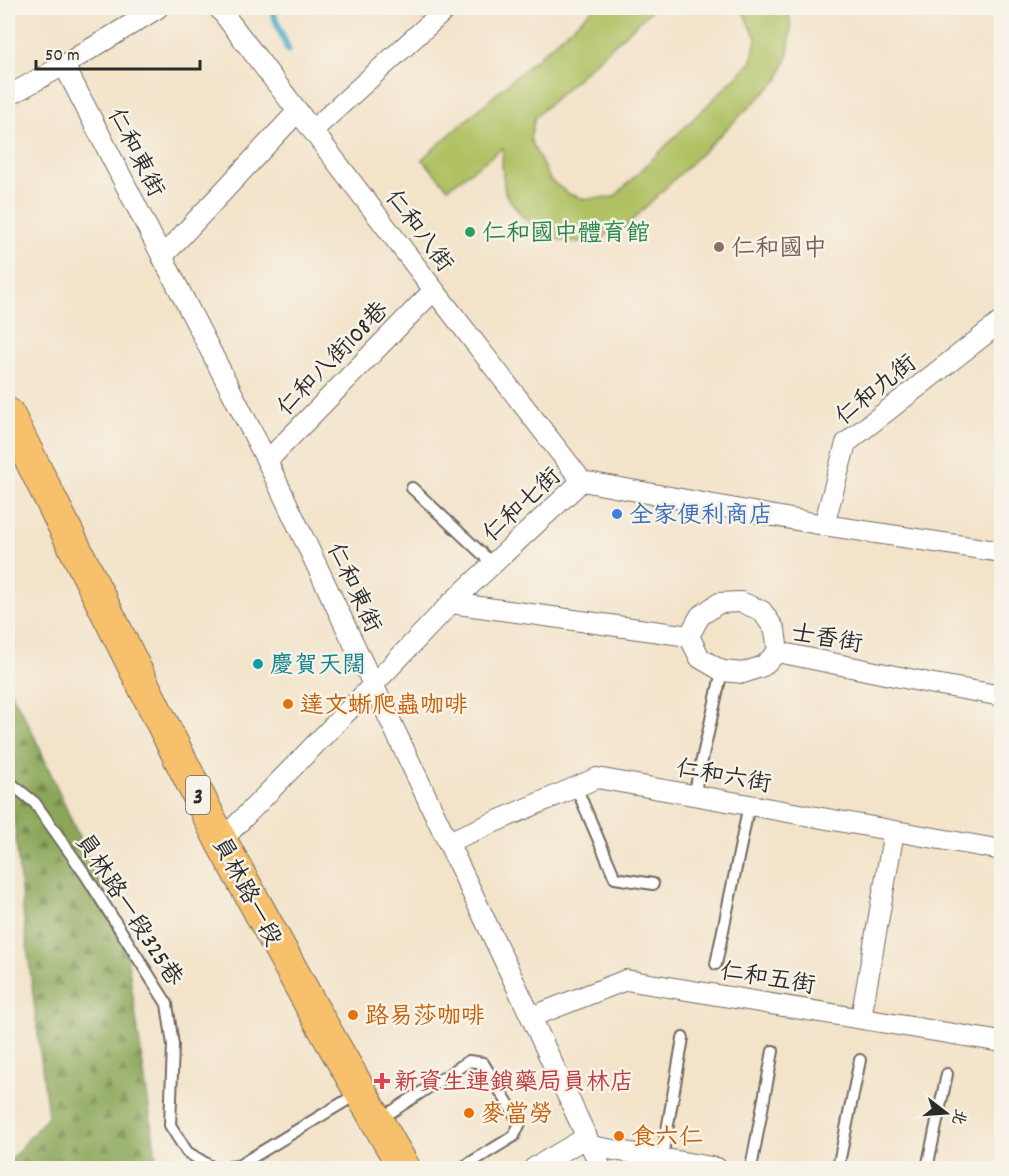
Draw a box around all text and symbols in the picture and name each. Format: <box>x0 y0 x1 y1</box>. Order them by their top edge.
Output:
scale bar <box>36 33 200 71</box>
text: 50 m <box>45 44 80 69</box>
street label: 仁和東街 <box>97 103 171 204</box>
street label: 仁和八街 <box>375 183 460 280</box>
place label: 仁和國中體育館 <box>482 218 650 252</box>
marker: 仁和國中體育館 <box>463 225 477 239</box>
place label: 仁和國中 <box>731 233 827 267</box>
marker: 仁和國中 <box>712 240 726 254</box>
street label: 仁和八街108巷 <box>271 295 398 425</box>
street label: 仁和九街 <box>829 348 925 435</box>
street label: 仁和七街 <box>476 461 570 551</box>
place label: 全家便利商店 <box>629 500 773 534</box>
marker: 全家便利商店 <box>610 507 624 521</box>
street label: 仁和東街 <box>317 538 388 639</box>
street label: 士香街 <box>788 617 865 663</box>
place label: 慶賀天闊 <box>270 650 366 684</box>
marker: 慶賀天闊 <box>251 657 265 671</box>
place label: 達文蜥爬蟲咖啡 <box>300 690 468 724</box>
marker: 達文蜥爬蟲咖啡 <box>281 697 295 711</box>
street label: 仁和六街 <box>673 753 774 803</box>
road number: 3 <box>186 776 210 814</box>
street label: 員林路一段325巷 <box>65 827 190 994</box>
street label: 員林路一段 <box>202 831 289 953</box>
street label: 仁和五街 <box>717 956 818 1004</box>
place label: 路易莎咖啡 <box>365 1001 485 1035</box>
marker: 路易莎咖啡 <box>346 1008 360 1022</box>
place label: 新資生連鎖藥局員林店 <box>394 1067 634 1101</box>
marker: 新資生連鎖藥局員林店 <box>375 1074 389 1088</box>
north arrow <box>916 1083 976 1143</box>
place label: 麥當勞 <box>481 1099 553 1133</box>
marker: 麥當勞 <box>462 1106 476 1120</box>
text: 北 <box>945 1106 971 1128</box>
place label: 食六仁 <box>631 1122 703 1156</box>
marker: 食六仁 <box>612 1129 626 1143</box>

